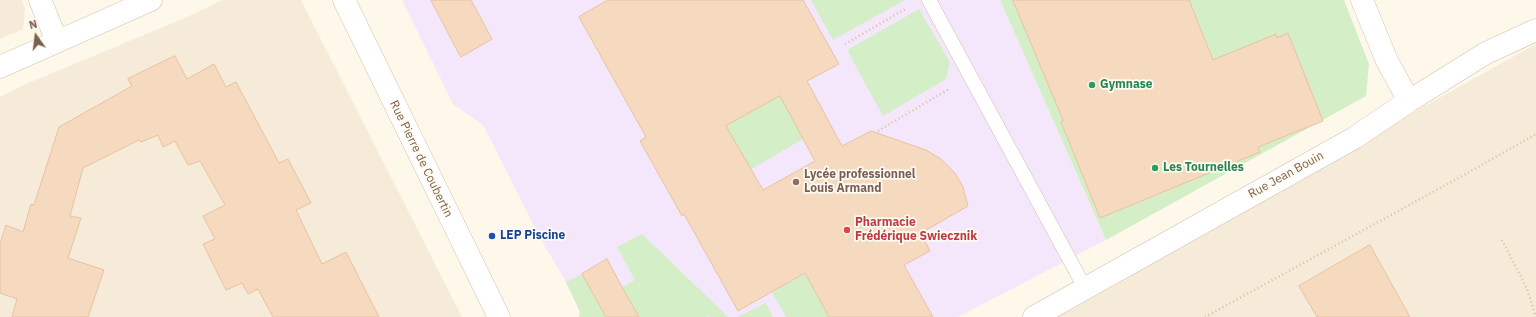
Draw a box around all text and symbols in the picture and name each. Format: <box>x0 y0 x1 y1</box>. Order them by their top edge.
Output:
north arrow <box>16 16 56 56</box>
text: N <box>28 17 39 32</box>
place label: Gymnase <box>1100 78 1153 92</box>
marker: Gymnase <box>1087 80 1097 90</box>
street label: Rue Pierre de Coubertin <box>386 98 456 220</box>
street label: Rue Jean Bouin <box>1246 148 1326 202</box>
place label: Les Tournelles <box>1163 161 1244 175</box>
marker: Les Tournelles <box>1150 163 1160 173</box>
place label: Lycée professionnel Louis Armand <box>804 168 915 196</box>
marker: Lycée professionnel Louis Armand <box>791 177 801 187</box>
place label: Pharmacie Frédérique Swiecznik <box>855 216 977 244</box>
marker: Pharmacie Frédérique Swiecznik <box>842 225 852 235</box>
place label: LEP Piscine <box>500 229 565 243</box>
marker: LEP Piscine <box>487 231 497 241</box>

